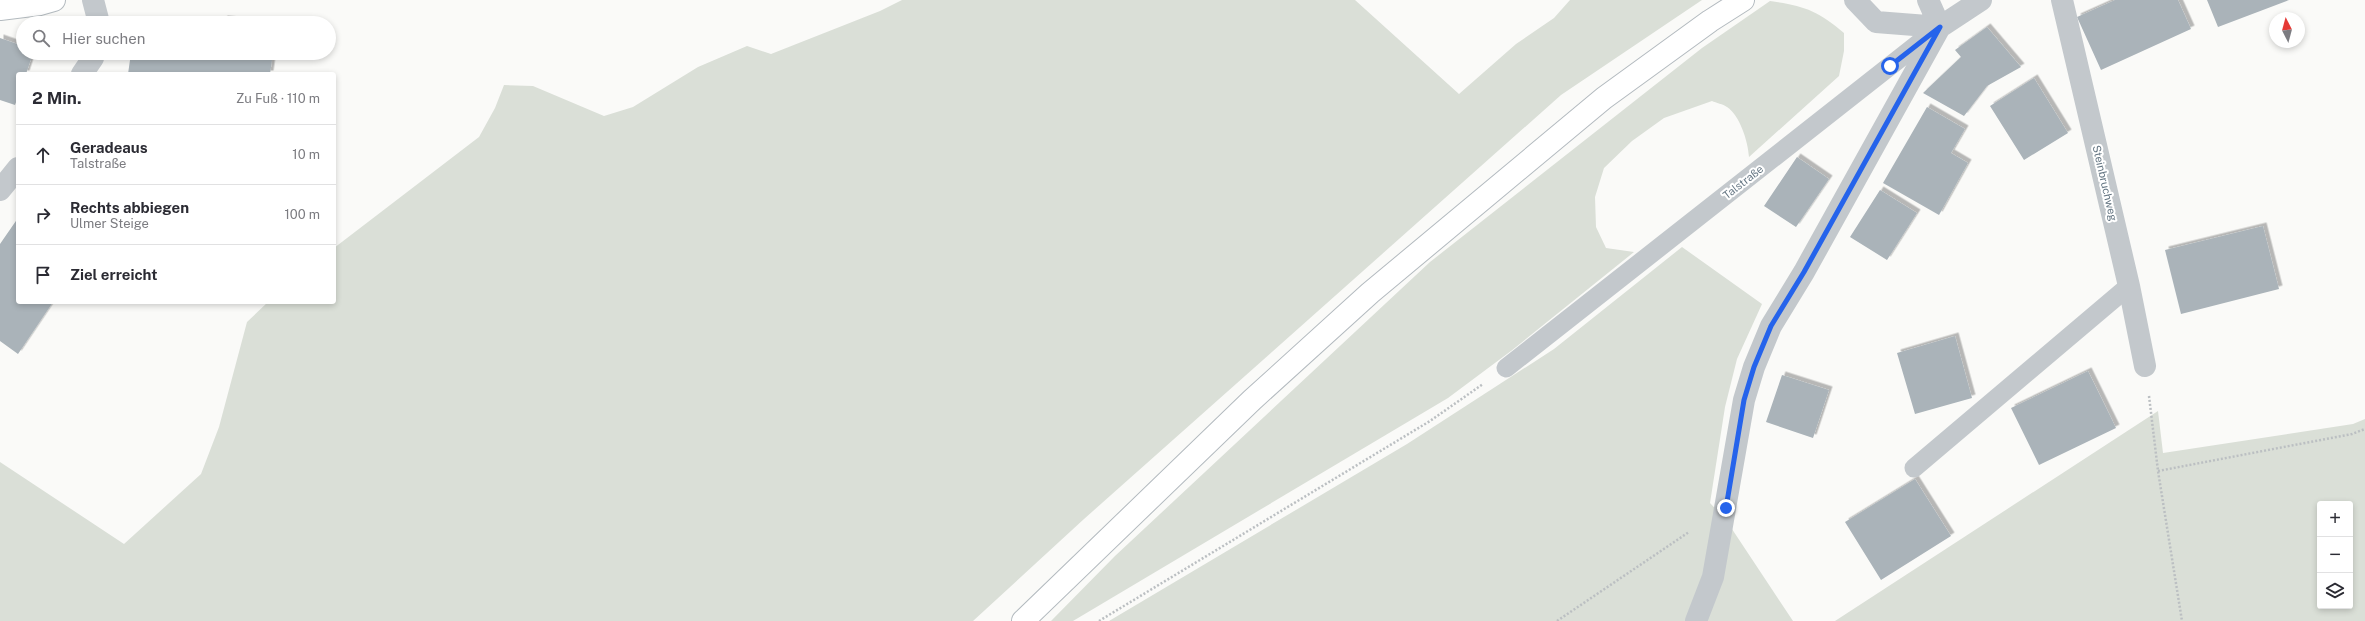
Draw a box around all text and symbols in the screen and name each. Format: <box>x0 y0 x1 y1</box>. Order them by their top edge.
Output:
north arrow <box>2269 12 2305 48</box>
search box <box>16 16 336 60</box>
icon: search <box>30 27 52 49</box>
text: Hier suchen <box>62 30 145 47</box>
route start <box>1881 57 1899 75</box>
text: 2 Min. <box>32 88 81 108</box>
text: Zu Fuß · 110 m <box>236 91 320 106</box>
text: Geradeaus <box>70 139 148 156</box>
icon: ahead <box>32 144 54 166</box>
street label: Steinbruchweg <box>2090 144 2120 222</box>
text: 10 m <box>292 147 320 162</box>
text: Talstraße <box>70 156 126 171</box>
street label: Talstraße <box>1720 163 1766 201</box>
text: Rechts abbiegen <box>70 199 189 216</box>
icon: right <box>32 204 54 226</box>
text: 100 m <box>284 207 320 222</box>
text: Ulmer Steige <box>70 216 149 231</box>
icon: arrive <box>32 264 54 286</box>
text: Ziel erreicht <box>70 266 157 283</box>
route end <box>1717 499 1735 517</box>
map controls <box>2317 501 2353 609</box>
button: + <box>2317 501 2353 537</box>
button: − <box>2317 537 2353 573</box>
button: layers <box>2317 573 2353 609</box>

